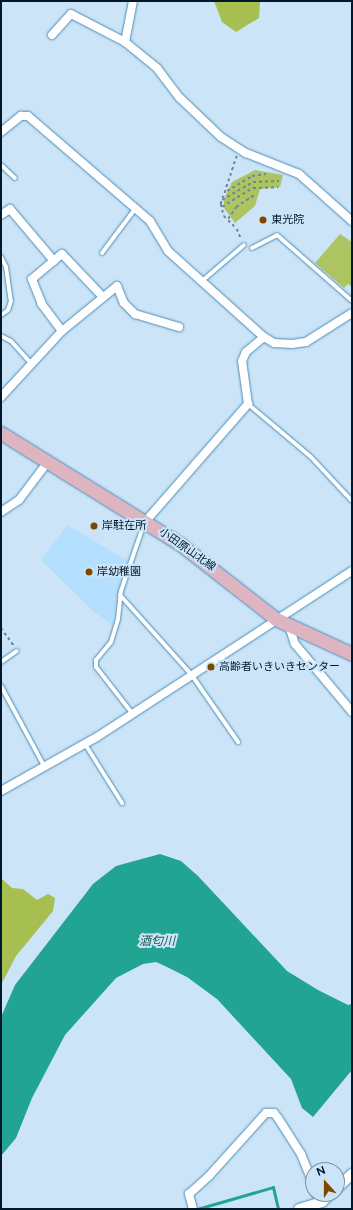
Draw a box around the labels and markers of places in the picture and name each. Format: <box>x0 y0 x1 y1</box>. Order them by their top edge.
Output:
place label: 東光院 <box>271 213 304 227</box>
marker: 東光院 <box>258 215 268 225</box>
place label: 岸駐在所 <box>102 519 146 533</box>
marker: 岸駐在所 <box>89 521 99 531</box>
place label: 岸幼稚園 <box>97 565 141 579</box>
marker: 岸幼稚園 <box>84 567 94 577</box>
place label: 高齢者いきいきセンター <box>219 660 340 674</box>
marker: 高齢者いきいきセンター <box>206 662 216 672</box>

